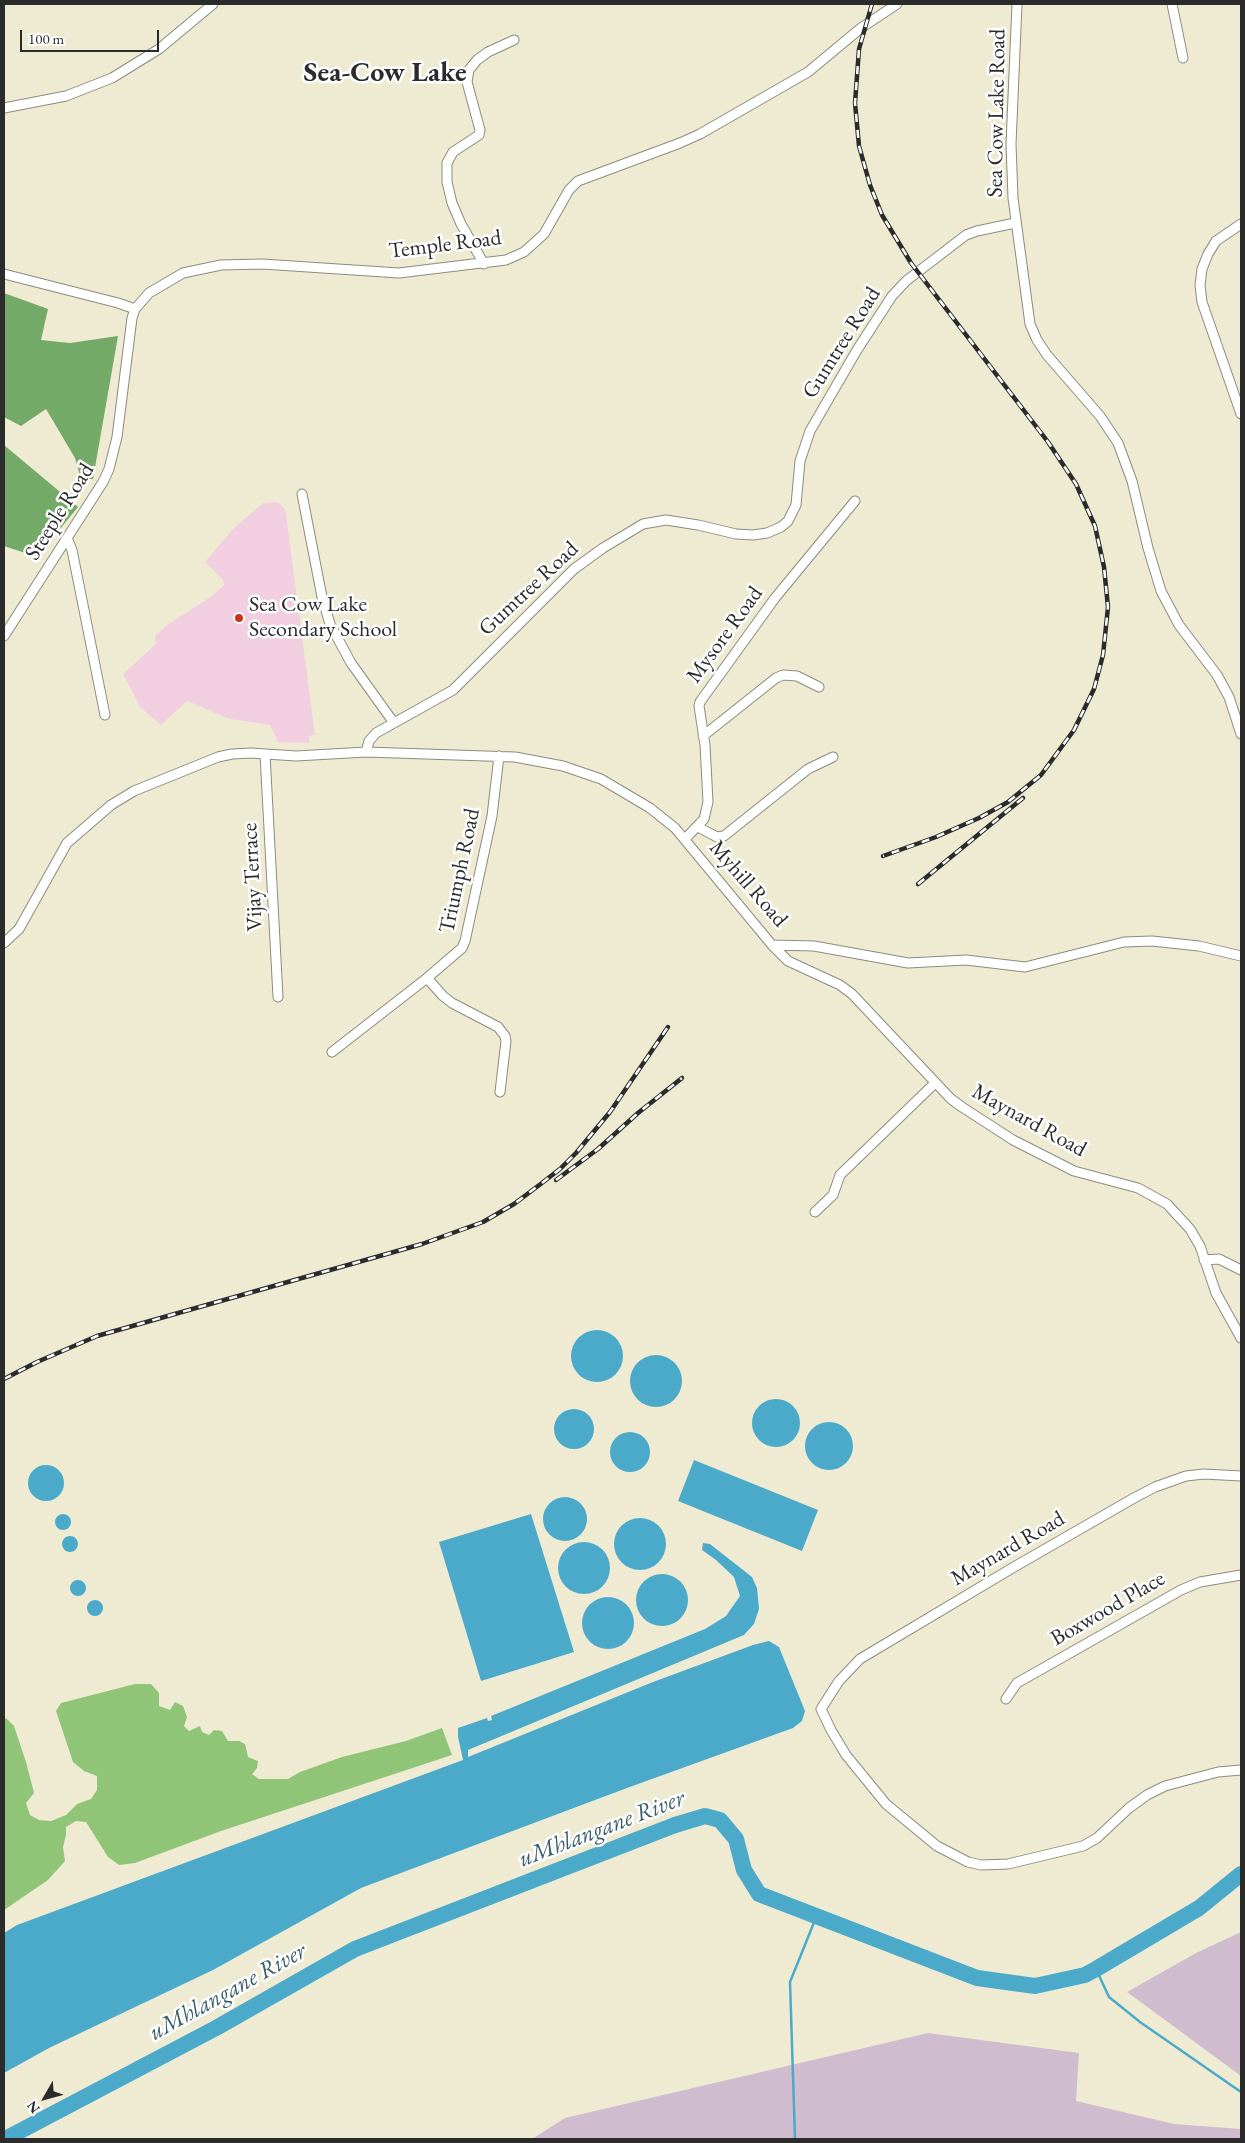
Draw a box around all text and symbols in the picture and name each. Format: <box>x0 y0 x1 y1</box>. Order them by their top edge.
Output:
scale bar <box>22 20 161 52</box>
street label: Sea Cow Lake Road <box>982 28 1012 198</box>
text: 100 m <box>28 29 64 48</box>
district label: Sea-Cow Lake <box>303 56 467 90</box>
street label: Temple Road <box>387 225 503 265</box>
street label: Gumtree Road <box>797 282 887 404</box>
street label: Steeple Road <box>20 459 100 565</box>
street label: Gumtree Road <box>474 536 584 642</box>
street label: Mysore Road <box>681 582 769 688</box>
place label: Sea Cow Lake Secondary School <box>249 592 397 644</box>
marker: Sea Cow Lake Secondary School <box>233 612 245 624</box>
street label: Triumph Road <box>434 806 486 936</box>
street label: Vijay Terrace <box>237 822 269 932</box>
street label: Myhill Road <box>703 835 793 933</box>
street label: Maynard Road <box>967 1079 1091 1163</box>
street label: Maynard Road <box>946 1506 1070 1592</box>
street label: Boxwood Place <box>1046 1566 1170 1652</box>
water label: uMhlangane River <box>515 1784 689 1874</box>
water label: uMhlangane River <box>144 1937 312 2047</box>
north arrow <box>20 2073 70 2123</box>
text: N <box>23 2097 44 2117</box>

